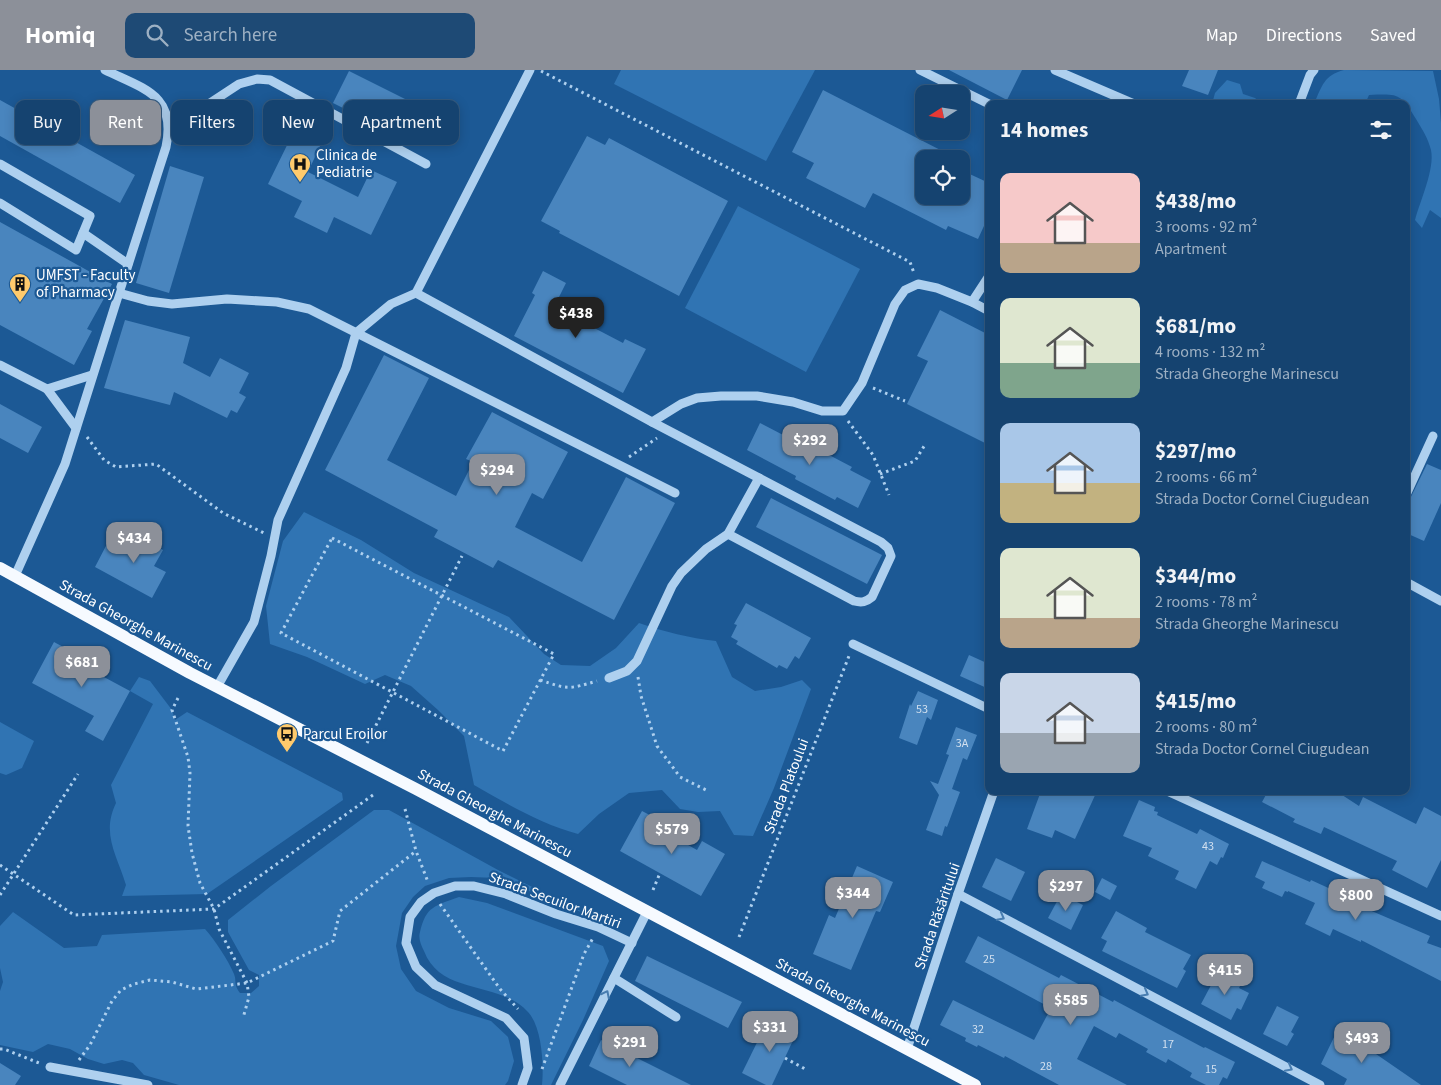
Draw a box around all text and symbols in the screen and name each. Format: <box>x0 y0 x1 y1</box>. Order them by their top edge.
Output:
search box <box>125 13 475 58</box>
text: Homiq <box>25 18 95 53</box>
icon: search <box>143 21 171 49</box>
text: Search here <box>183 22 277 49</box>
text: Map <box>1206 23 1238 48</box>
text: Directions <box>1266 23 1342 48</box>
text: Saved <box>1370 23 1416 48</box>
north arrow <box>915 85 970 140</box>
map controls <box>915 85 970 205</box>
chip: Buy <box>15 100 80 145</box>
chip: Rent <box>90 100 161 145</box>
chip: Filters <box>171 100 253 145</box>
chip: New <box>263 100 333 145</box>
chip: Apartment <box>343 100 459 145</box>
text: 14 homes <box>1000 115 1088 145</box>
icon: filters <box>1367 116 1395 144</box>
place label: Clinica de Pediatrie <box>316 145 377 183</box>
button: locate <box>915 150 970 205</box>
hospital icon: Clinica de Pediatrie <box>288 152 312 183</box>
text: $438/mo <box>1155 186 1236 216</box>
icon: home <box>1040 193 1100 253</box>
text: 3 rooms · 92 m² <box>1155 216 1257 238</box>
text: Apartment <box>1155 238 1227 260</box>
place label: UMFST - Faculty of Pharmacy <box>36 265 135 303</box>
building icon: UMFST - Faculty of Pharmacy <box>8 272 32 303</box>
pin: $438 <box>546 296 606 339</box>
text: $438 <box>559 302 593 324</box>
text: $681/mo <box>1155 311 1236 341</box>
icon: home <box>1040 318 1100 378</box>
text: 4 rooms · 132 m² <box>1155 341 1265 363</box>
text: Strada Gheorghe Marinescu <box>1155 363 1339 385</box>
pin: $292 <box>780 424 840 466</box>
text: $292 <box>793 429 827 451</box>
text: $297/mo <box>1155 436 1236 466</box>
icon: home <box>1040 443 1100 503</box>
pin: $294 <box>467 454 527 496</box>
text: $294 <box>480 459 514 481</box>
text: 2 rooms · 66 m² <box>1155 466 1257 488</box>
text: Strada Doctor Cornel Ciugudean <box>1155 488 1370 510</box>
pin: $434 <box>104 522 164 564</box>
text: $434 <box>117 527 151 549</box>
text: $344/mo <box>1155 561 1236 591</box>
icon: home <box>1040 568 1100 628</box>
street label: Strada Gheorghe Marinescu <box>55 574 216 676</box>
text: 2 rooms · 78 m² <box>1155 591 1257 613</box>
text: Strada Gheorghe Marinescu <box>1155 613 1339 635</box>
pin: $681 <box>52 646 112 688</box>
text: $681 <box>65 651 99 673</box>
text: $415/mo <box>1155 686 1236 716</box>
icon: home <box>1040 693 1100 753</box>
house number: 53 <box>916 701 928 718</box>
text: 2 rooms · 80 m² <box>1155 716 1257 738</box>
bus stop icon: Parcul Eroilor <box>275 722 299 753</box>
place label: Parcul Eroilor <box>303 724 388 745</box>
street label: Strada Platoului <box>759 735 814 837</box>
house number: 3A <box>956 735 969 752</box>
text: Strada Doctor Cornel Ciugudean <box>1155 738 1370 760</box>
street label: Strada Gheorghe Marinescu <box>414 764 576 863</box>
pin: $579 <box>642 812 702 855</box>
text: $579 <box>655 818 689 840</box>
house number: 43 <box>1202 838 1214 855</box>
street label: Strada Răsăritului <box>909 860 966 972</box>
street label: Strada Secuilor Martiri <box>486 867 624 934</box>
pin: $297 <box>1036 870 1096 912</box>
text: $297 <box>1049 875 1083 897</box>
pin: $344 <box>823 876 883 919</box>
pin: $800 <box>1326 878 1386 921</box>
text: $344 <box>836 882 870 904</box>
text: $800 <box>1339 884 1373 906</box>
one-way arrow <box>996 911 1005 921</box>
house number: 25 <box>983 951 995 968</box>
street label: Strada Gheorghe Marinescu <box>772 953 934 1052</box>
pin: $415 <box>1195 954 1255 996</box>
text: $415 <box>1208 959 1242 981</box>
pin: $585 <box>1041 984 1101 1026</box>
one-way arrow <box>1140 987 1149 997</box>
text: $585 <box>1054 989 1088 1011</box>
one-way arrow <box>600 991 610 1000</box>
pin: $331 <box>740 1010 800 1053</box>
text: $331 <box>753 1016 787 1038</box>
house number: 32 <box>972 1021 984 1038</box>
pin: $493 <box>1332 1022 1392 1064</box>
pin: $291 <box>600 1026 660 1068</box>
text: $493 <box>1345 1027 1379 1049</box>
text: $291 <box>613 1031 647 1053</box>
house number: 17 <box>1162 1036 1174 1053</box>
house number: 28 <box>1040 1058 1052 1075</box>
house number: 15 <box>1205 1061 1217 1078</box>
one-way arrow <box>1284 1062 1293 1072</box>

